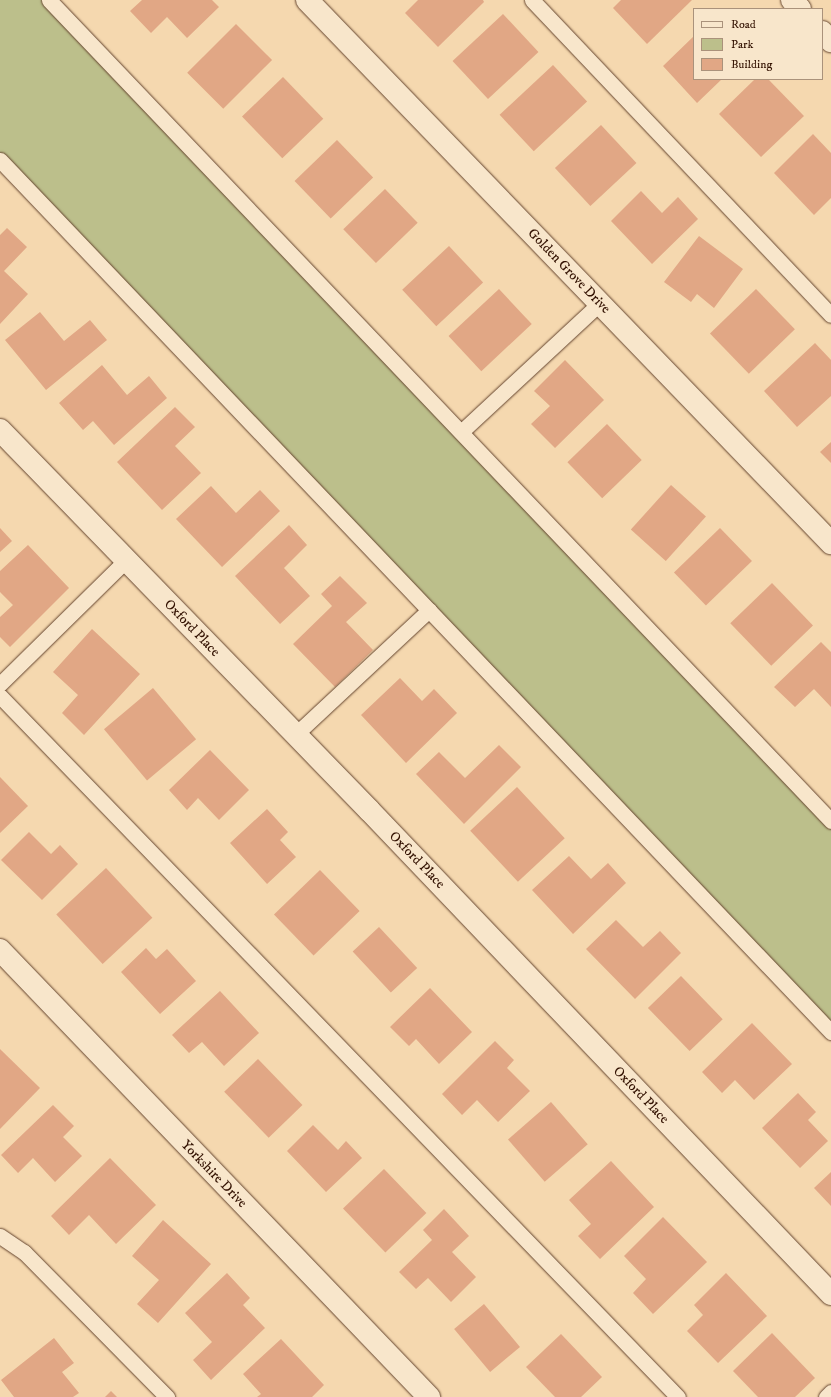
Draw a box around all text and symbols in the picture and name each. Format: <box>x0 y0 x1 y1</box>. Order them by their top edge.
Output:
legend <box>693 8 823 80</box>
text: Road <box>731 17 756 32</box>
text: Park <box>731 37 753 52</box>
text: Building <box>731 57 772 72</box>
street label: Golden Grove Drive <box>524 225 614 317</box>
street label: Oxford Place <box>161 596 223 660</box>
street label: Oxford Place <box>386 828 448 892</box>
street label: Oxford Place <box>610 1063 672 1127</box>
street label: Yorkshire Drive <box>178 1137 250 1211</box>

